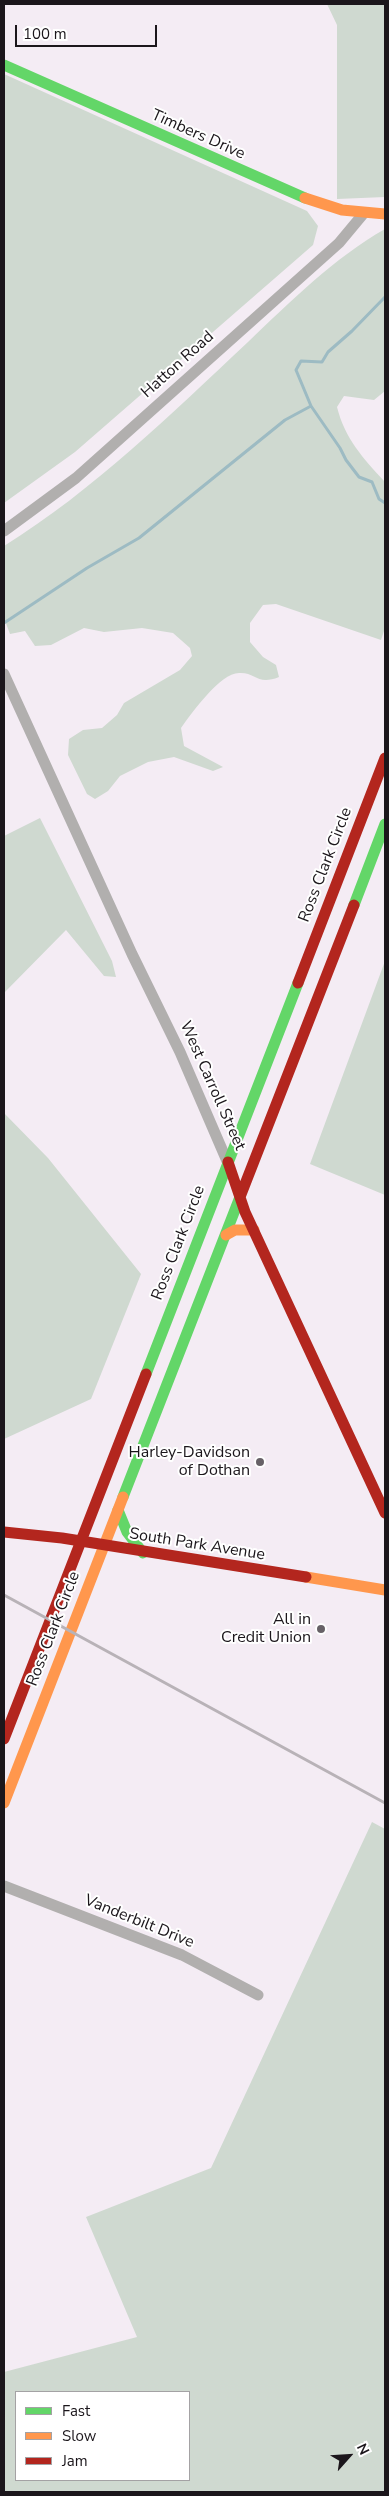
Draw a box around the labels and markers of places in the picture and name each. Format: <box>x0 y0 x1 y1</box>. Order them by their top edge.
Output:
place label: Harley-Davidson of Dothan <box>129 1443 250 1481</box>
marker: Harley-Davidson of Dothan <box>254 1456 266 1468</box>
place label: All in Credit Union <box>221 1610 311 1648</box>
marker: All in Credit Union <box>315 1623 327 1635</box>

